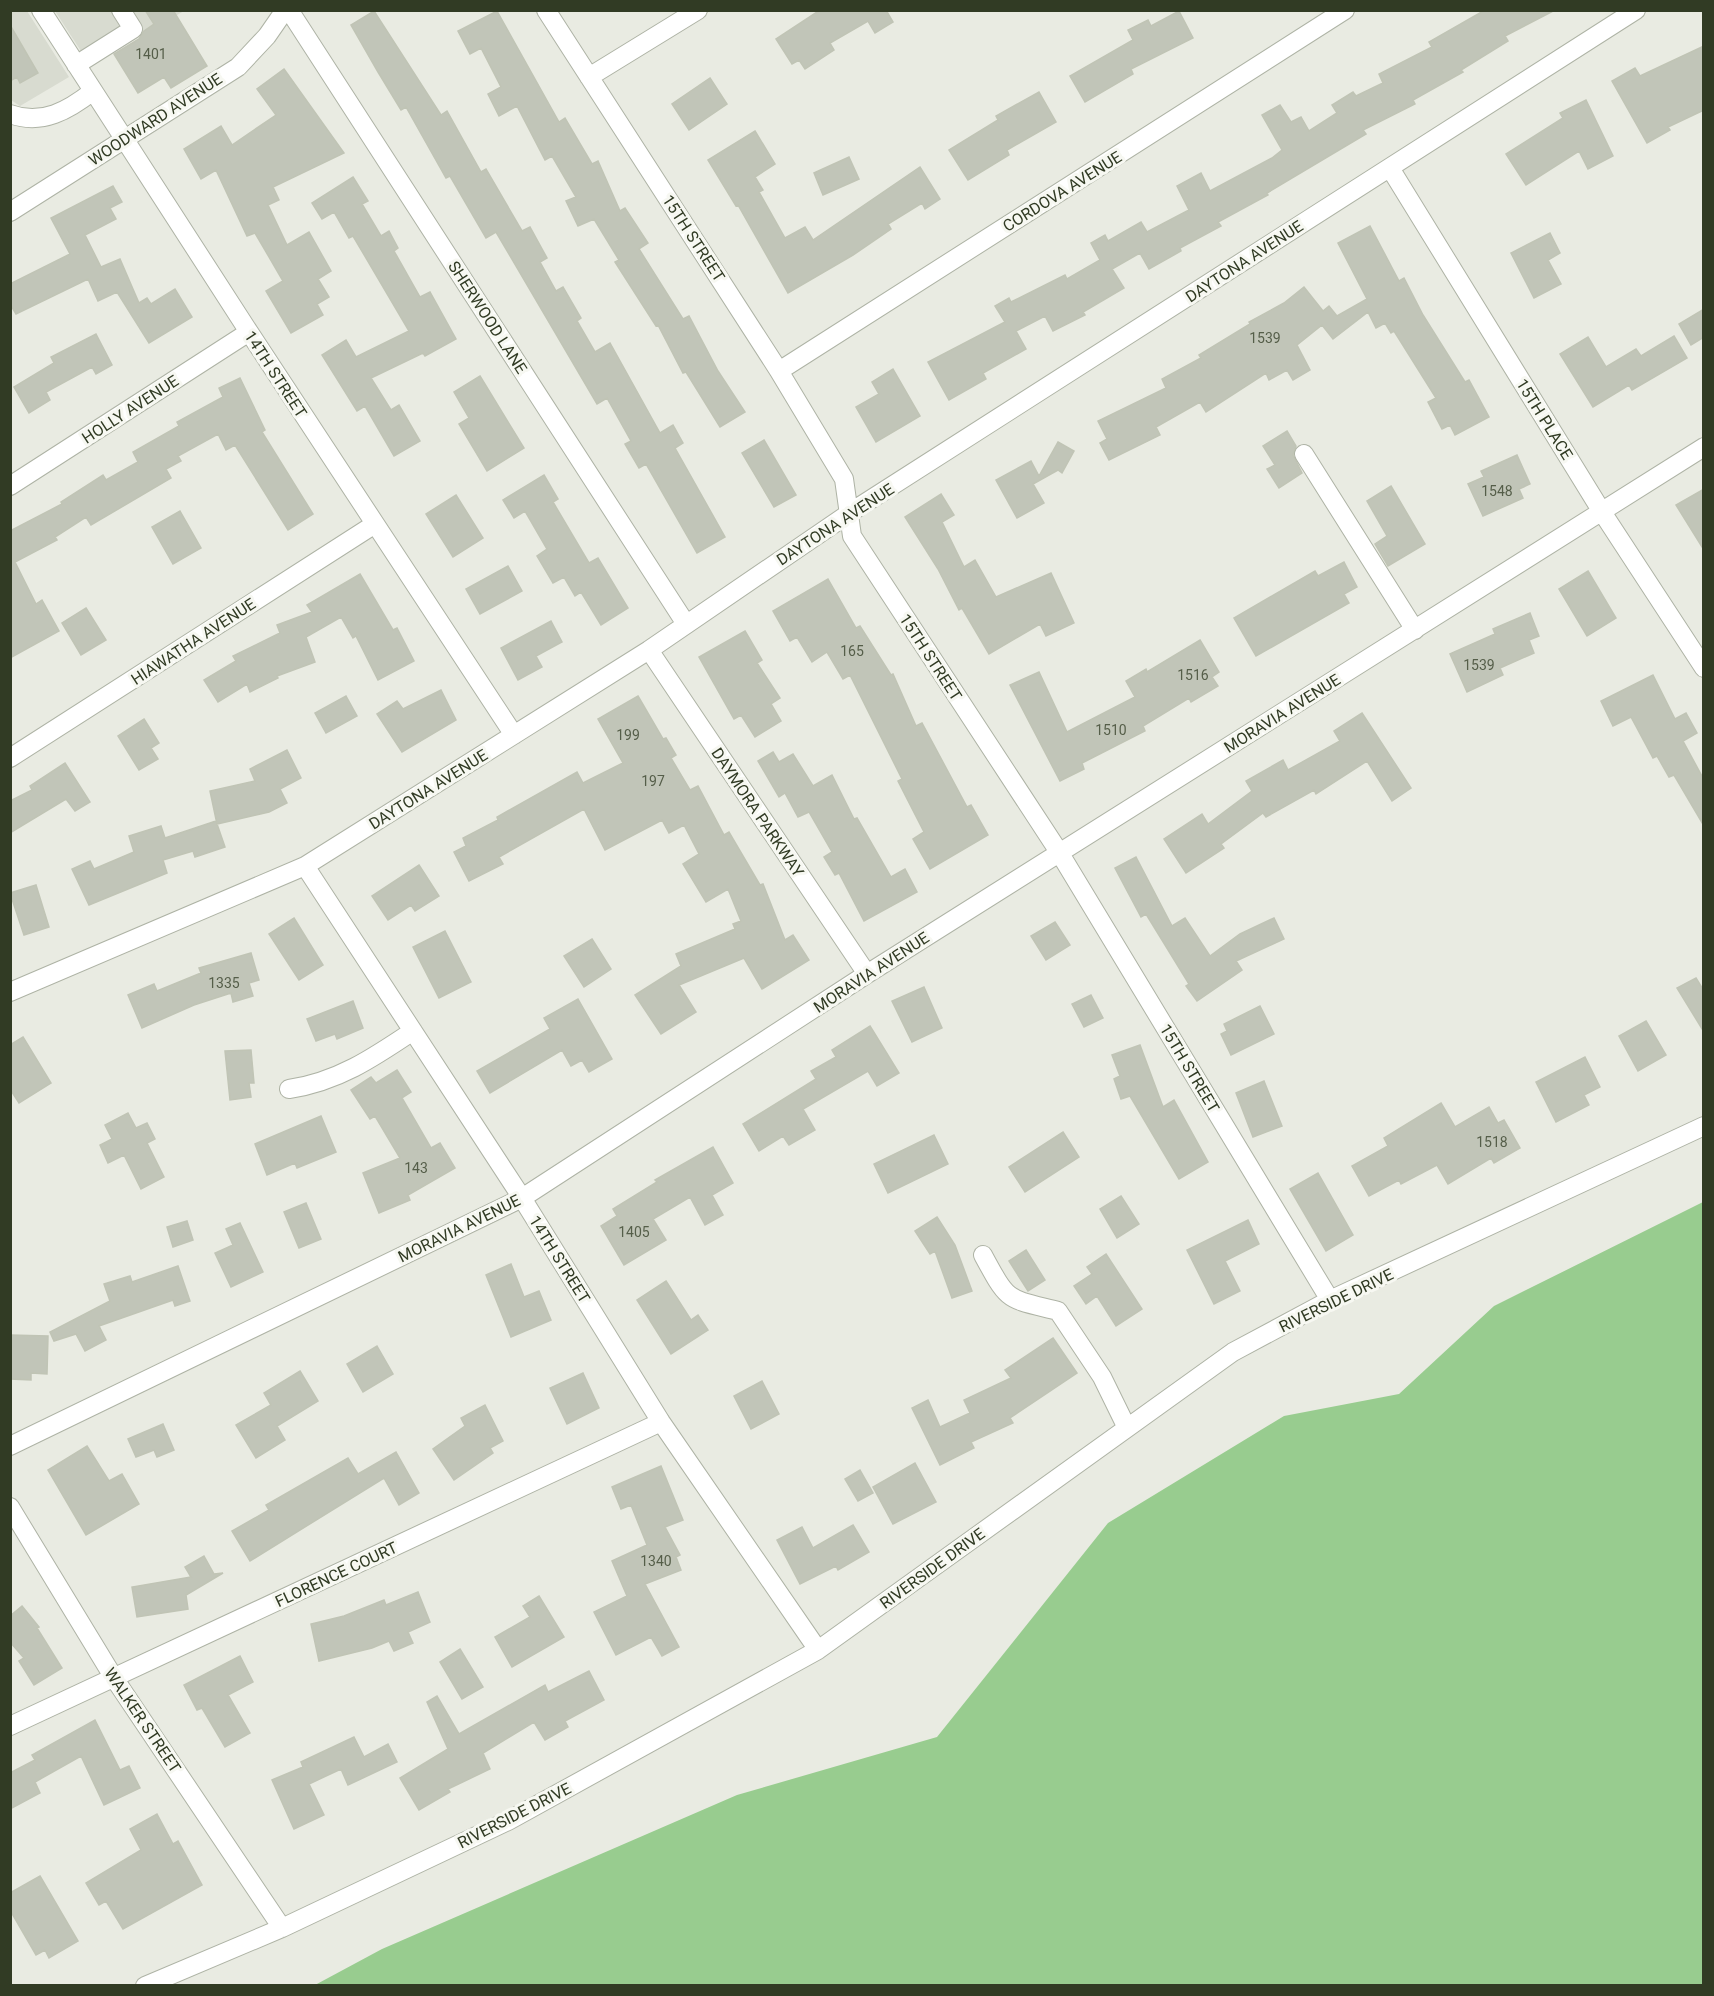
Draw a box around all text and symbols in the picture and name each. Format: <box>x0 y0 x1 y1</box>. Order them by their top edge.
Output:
house number: 1401 <box>135 46 167 62</box>
street label: WOODWARD AVENUE <box>85 69 226 170</box>
street label: CORDOVA AVENUE <box>999 147 1125 236</box>
street label: 15TH STREET <box>658 191 729 286</box>
street label: DAYTONA AVENUE <box>1182 216 1306 306</box>
street label: SHERWOOD LANE <box>444 257 531 377</box>
street label: 14TH STREET <box>240 327 311 422</box>
house number: 1539 <box>1249 330 1281 346</box>
street label: HOLLY AVENUE <box>78 371 182 448</box>
street label: 15TH PLACE <box>1512 375 1577 463</box>
street label: DAYTONA AVENUE <box>773 479 897 569</box>
house number: 1548 <box>1481 483 1513 499</box>
street label: HIAWATHA AVENUE <box>127 594 259 689</box>
street label: 15TH STREET <box>895 610 966 705</box>
house number: 165 <box>840 643 864 659</box>
house number: 1539 <box>1463 657 1495 673</box>
house number: 1516 <box>1177 667 1209 683</box>
street label: MORAVIA AVENUE <box>1221 670 1344 757</box>
house number: 1510 <box>1095 722 1127 738</box>
house number: 199 <box>616 727 640 743</box>
street label: DAYMORA PARKWAY <box>707 744 808 881</box>
street label: DAYTONA AVENUE <box>366 745 491 834</box>
house number: 197 <box>641 773 665 789</box>
street label: MORAVIA AVENUE <box>810 928 932 1017</box>
house number: 1335 <box>208 975 240 991</box>
street label: 15TH STREET <box>1156 1021 1224 1116</box>
house number: 1518 <box>1476 1134 1508 1150</box>
house number: 143 <box>404 1160 428 1176</box>
street label: MORAVIA AVENUE <box>395 1191 523 1266</box>
street label: 14TH STREET <box>525 1212 594 1307</box>
house number: 1405 <box>618 1224 650 1240</box>
street label: RIVERSIDE DRIVE <box>1276 1265 1396 1336</box>
street label: RIVERSIDE DRIVE <box>876 1524 988 1613</box>
street label: FLORENCE COURT <box>272 1538 401 1611</box>
house number: 1340 <box>640 1553 672 1569</box>
street label: WALKER STREET <box>100 1664 185 1777</box>
street label: RIVERSIDE DRIVE <box>454 1779 574 1852</box>

